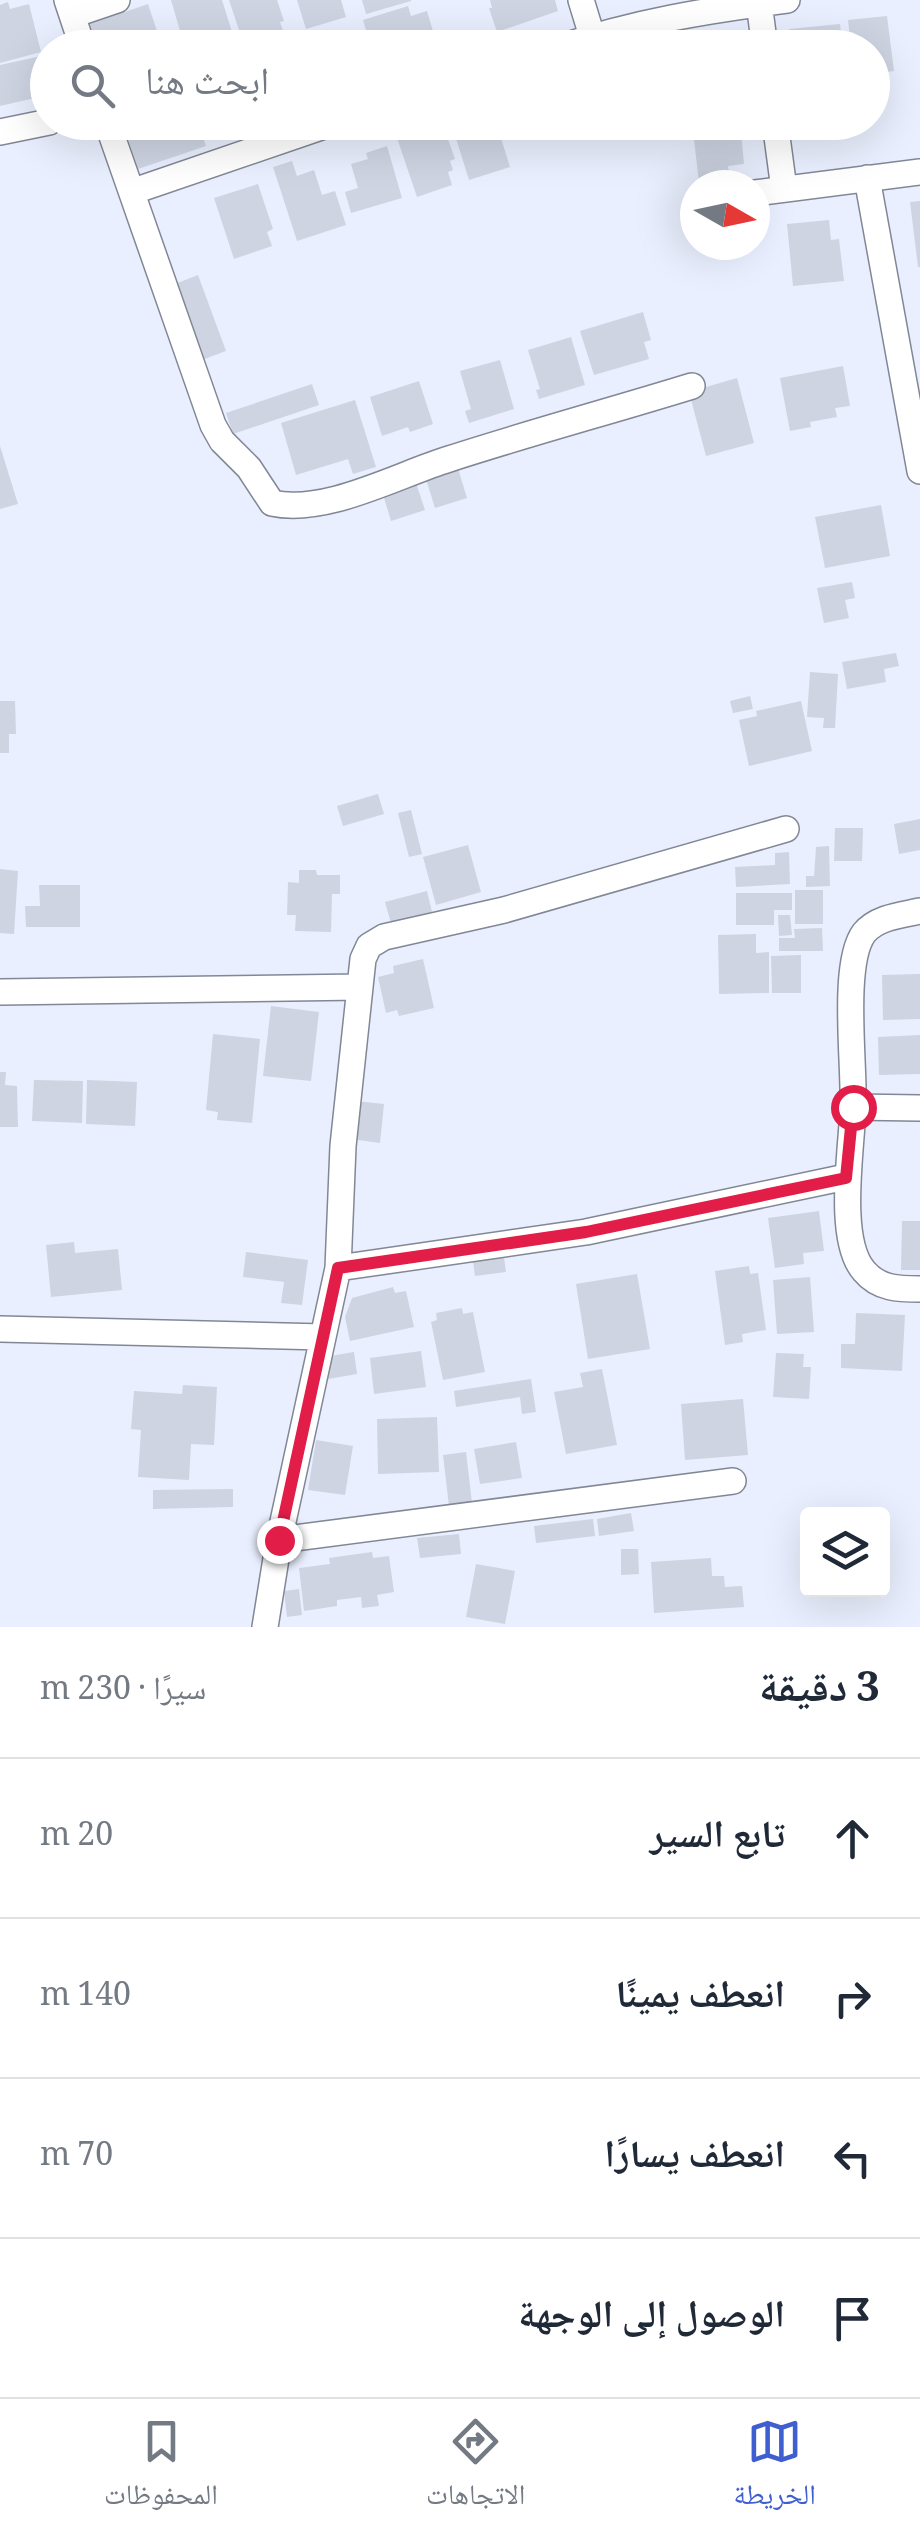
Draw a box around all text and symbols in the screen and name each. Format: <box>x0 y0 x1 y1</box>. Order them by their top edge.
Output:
search box <box>30 30 890 140</box>
text: ابحث هنا <box>145 53 269 118</box>
icon: search <box>65 58 120 113</box>
north arrow <box>680 170 770 260</box>
route start <box>831 1085 877 1131</box>
map controls <box>800 1507 890 1597</box>
button: layers <box>800 1507 890 1597</box>
route end <box>257 1518 303 1564</box>
text: 3 دقيقة <box>759 1656 880 1728</box>
text: سيرًا · 230 m <box>40 1665 206 1719</box>
text: تابع السير <box>650 1806 785 1871</box>
text: 20 m <box>40 1811 113 1865</box>
icon: ahead <box>825 1811 880 1866</box>
text: انعطف يمينًا <box>615 1966 785 2031</box>
text: 140 m <box>40 1971 131 2025</box>
icon: right <box>825 1971 880 2026</box>
text: انعطف يسارًا <box>604 2126 785 2191</box>
text: 70 m <box>40 2131 113 2185</box>
icon: left <box>825 2131 880 2186</box>
text: الوصول إلى الوجهة <box>518 2286 785 2351</box>
icon: arrive <box>825 2291 880 2346</box>
tab: المحفوظات <box>104 2414 218 2522</box>
tab: الاتجاهات <box>426 2414 525 2522</box>
tab: الخريطة <box>734 2414 816 2522</box>

